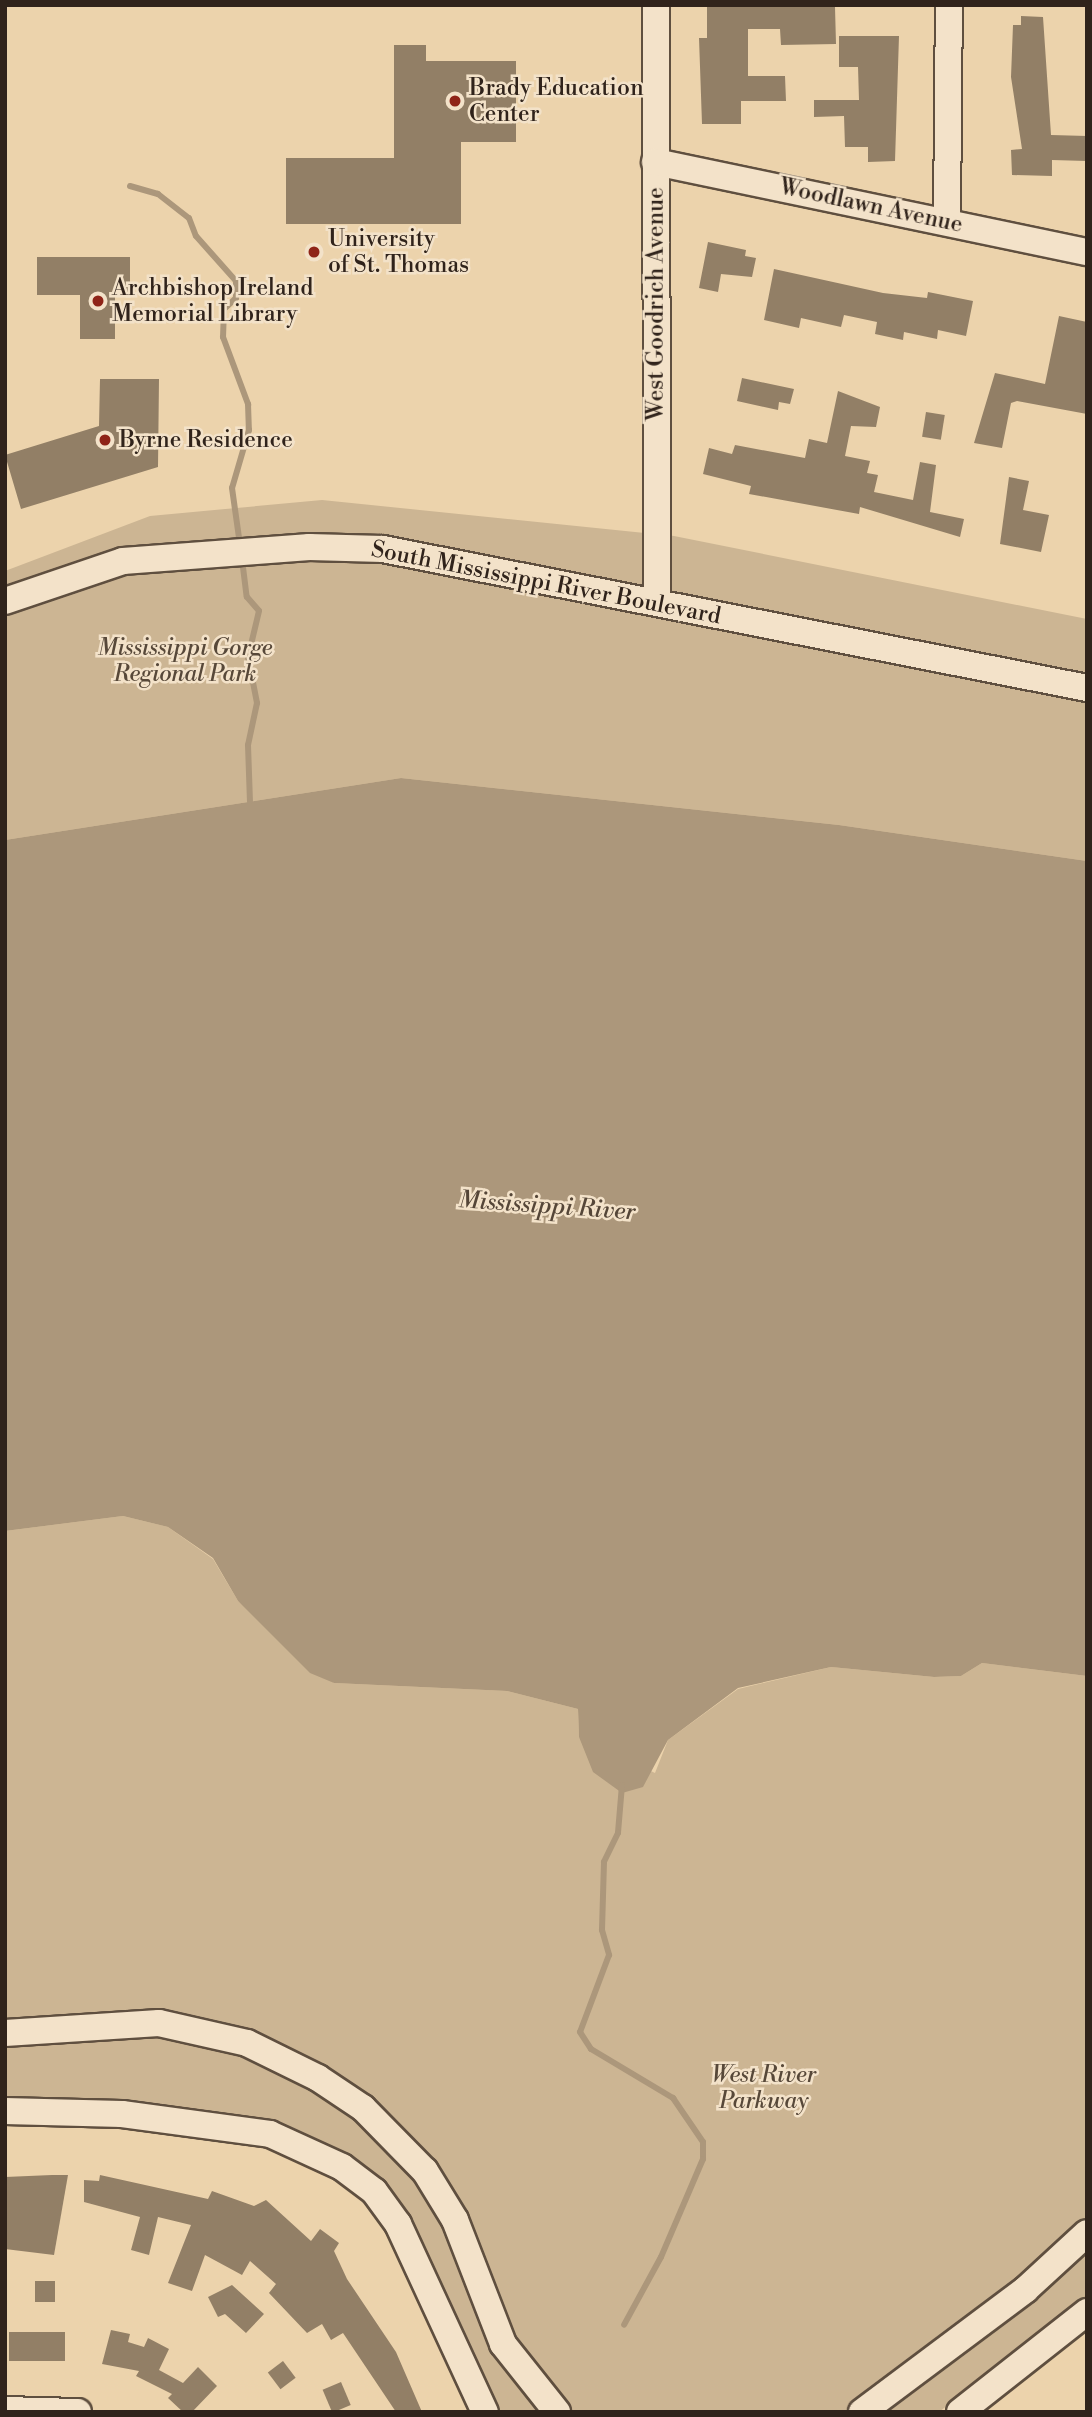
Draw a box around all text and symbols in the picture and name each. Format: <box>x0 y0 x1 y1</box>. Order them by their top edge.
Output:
place label: Brady Education Center <box>469 74 644 128</box>
marker: Brady Education Center <box>447 93 463 109</box>
street label: Woodlawn Avenue <box>777 173 965 239</box>
street label: West Goodrich Avenue <box>642 187 670 421</box>
place label: University of St. Thomas <box>328 225 469 279</box>
marker: University of St. Thomas <box>306 244 322 260</box>
place label: Archbishop Ireland Memorial Library <box>112 274 313 328</box>
marker: Archbishop Ireland Memorial Library <box>90 293 106 309</box>
place label: Byrne Residence <box>119 426 293 454</box>
marker: Byrne Residence <box>97 432 113 448</box>
street label: South Mississippi River Boulevard <box>369 536 723 630</box>
park label: Mississippi Gorge Regional Park <box>97 634 273 688</box>
water label: Mississippi River <box>458 1186 636 1228</box>
park label: West River Parkway <box>712 2061 816 2115</box>

